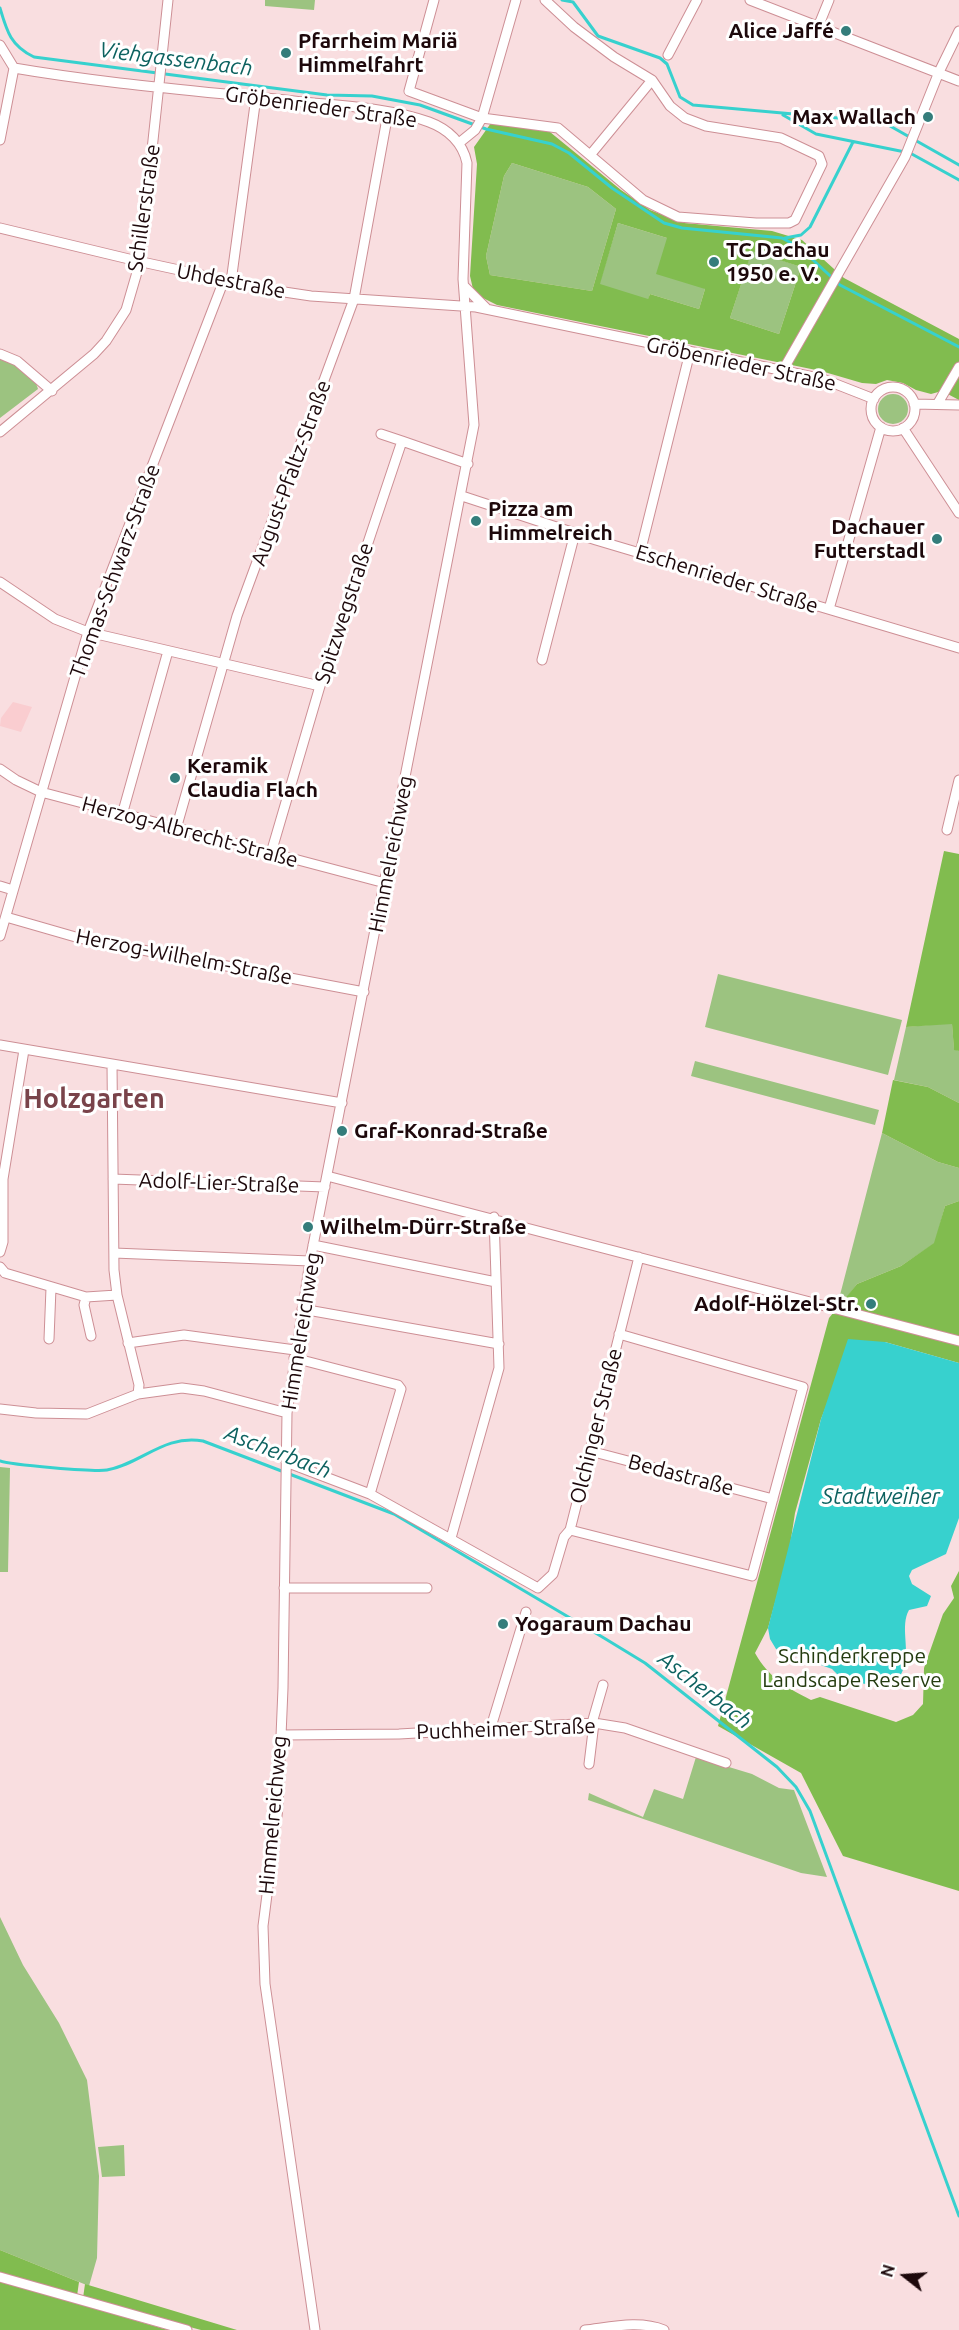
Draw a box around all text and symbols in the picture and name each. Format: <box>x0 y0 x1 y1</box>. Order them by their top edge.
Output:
place label: Alice Jaffé <box>728 18 834 44</box>
marker: Alice Jaffé <box>839 24 853 38</box>
place label: Pfarrheim Mariä Himmelfahrt <box>298 28 458 78</box>
water label: Viehgassenbach <box>98 36 254 82</box>
marker: Pfarrheim Mariä Himmelfahrt <box>279 46 293 60</box>
street label: Gröbenrieder Straße <box>223 81 419 133</box>
place label: Max Wallach <box>792 104 916 130</box>
marker: Max Wallach <box>921 110 935 124</box>
street label: Schillerstraße <box>123 142 165 274</box>
place label: TC Dachau 1950 e. V. <box>726 237 830 287</box>
marker: TC Dachau 1950 e. V. <box>707 255 721 269</box>
street label: Uhdestraße <box>174 258 288 304</box>
street label: Gröbenrieder Straße <box>644 332 838 396</box>
street label: August-Pfaltz-Straße <box>246 377 336 569</box>
street label: Thomas-Schwarz-Straße <box>65 461 165 681</box>
place label: Pizza am Himmelreich <box>488 496 613 546</box>
marker: Pizza am Himmelreich <box>469 514 483 528</box>
place label: Dachauer Futterstadl <box>814 514 925 564</box>
marker: Dachauer Futterstadl <box>930 532 944 546</box>
street label: Spitzwegstraße <box>309 539 379 687</box>
street label: Eschenrieder Straße <box>633 539 821 619</box>
place label: Keramik Claudia Flach <box>187 753 318 803</box>
marker: Keramik Claudia Flach <box>168 771 182 785</box>
street label: Himmelreichweg <box>363 773 419 935</box>
street label: Herzog-Albrecht-Straße <box>79 791 301 873</box>
street label: Herzog-Wilhelm-Straße <box>74 924 294 990</box>
district label: Holzgarten <box>23 1083 165 1115</box>
place label: Graf-Konrad-Straße <box>354 1118 548 1144</box>
marker: Graf-Konrad-Straße <box>335 1124 349 1138</box>
street label: Adolf-Lier-Straße <box>138 1168 300 1198</box>
place label: Wilhelm-Dürr-Straße <box>320 1214 527 1240</box>
marker: Wilhelm-Dürr-Straße <box>301 1220 315 1234</box>
street label: Himmelreichweg <box>276 1250 326 1412</box>
place label: Adolf-Hölzel-Str. <box>694 1291 859 1317</box>
marker: Adolf-Hölzel-Str. <box>864 1297 878 1311</box>
street label: Olchinger Straße <box>565 1346 627 1506</box>
water label: Ascherbach <box>221 1420 335 1484</box>
street label: Bedastraße <box>625 1449 737 1501</box>
water label: Stadtweiher <box>822 1484 940 1510</box>
place label: Yogaraum Dachau <box>515 1611 691 1637</box>
marker: Yogaraum Dachau <box>496 1617 510 1631</box>
park label: Schinderkreppe Landscape Reserve <box>762 1643 942 1693</box>
water label: Ascherbach <box>653 1645 757 1735</box>
street label: Puchheimer Straße <box>416 1713 596 1745</box>
street label: Himmelreichweg <box>254 1735 292 1895</box>
north arrow <box>875 2246 935 2306</box>
text: N <box>877 2262 898 2279</box>

